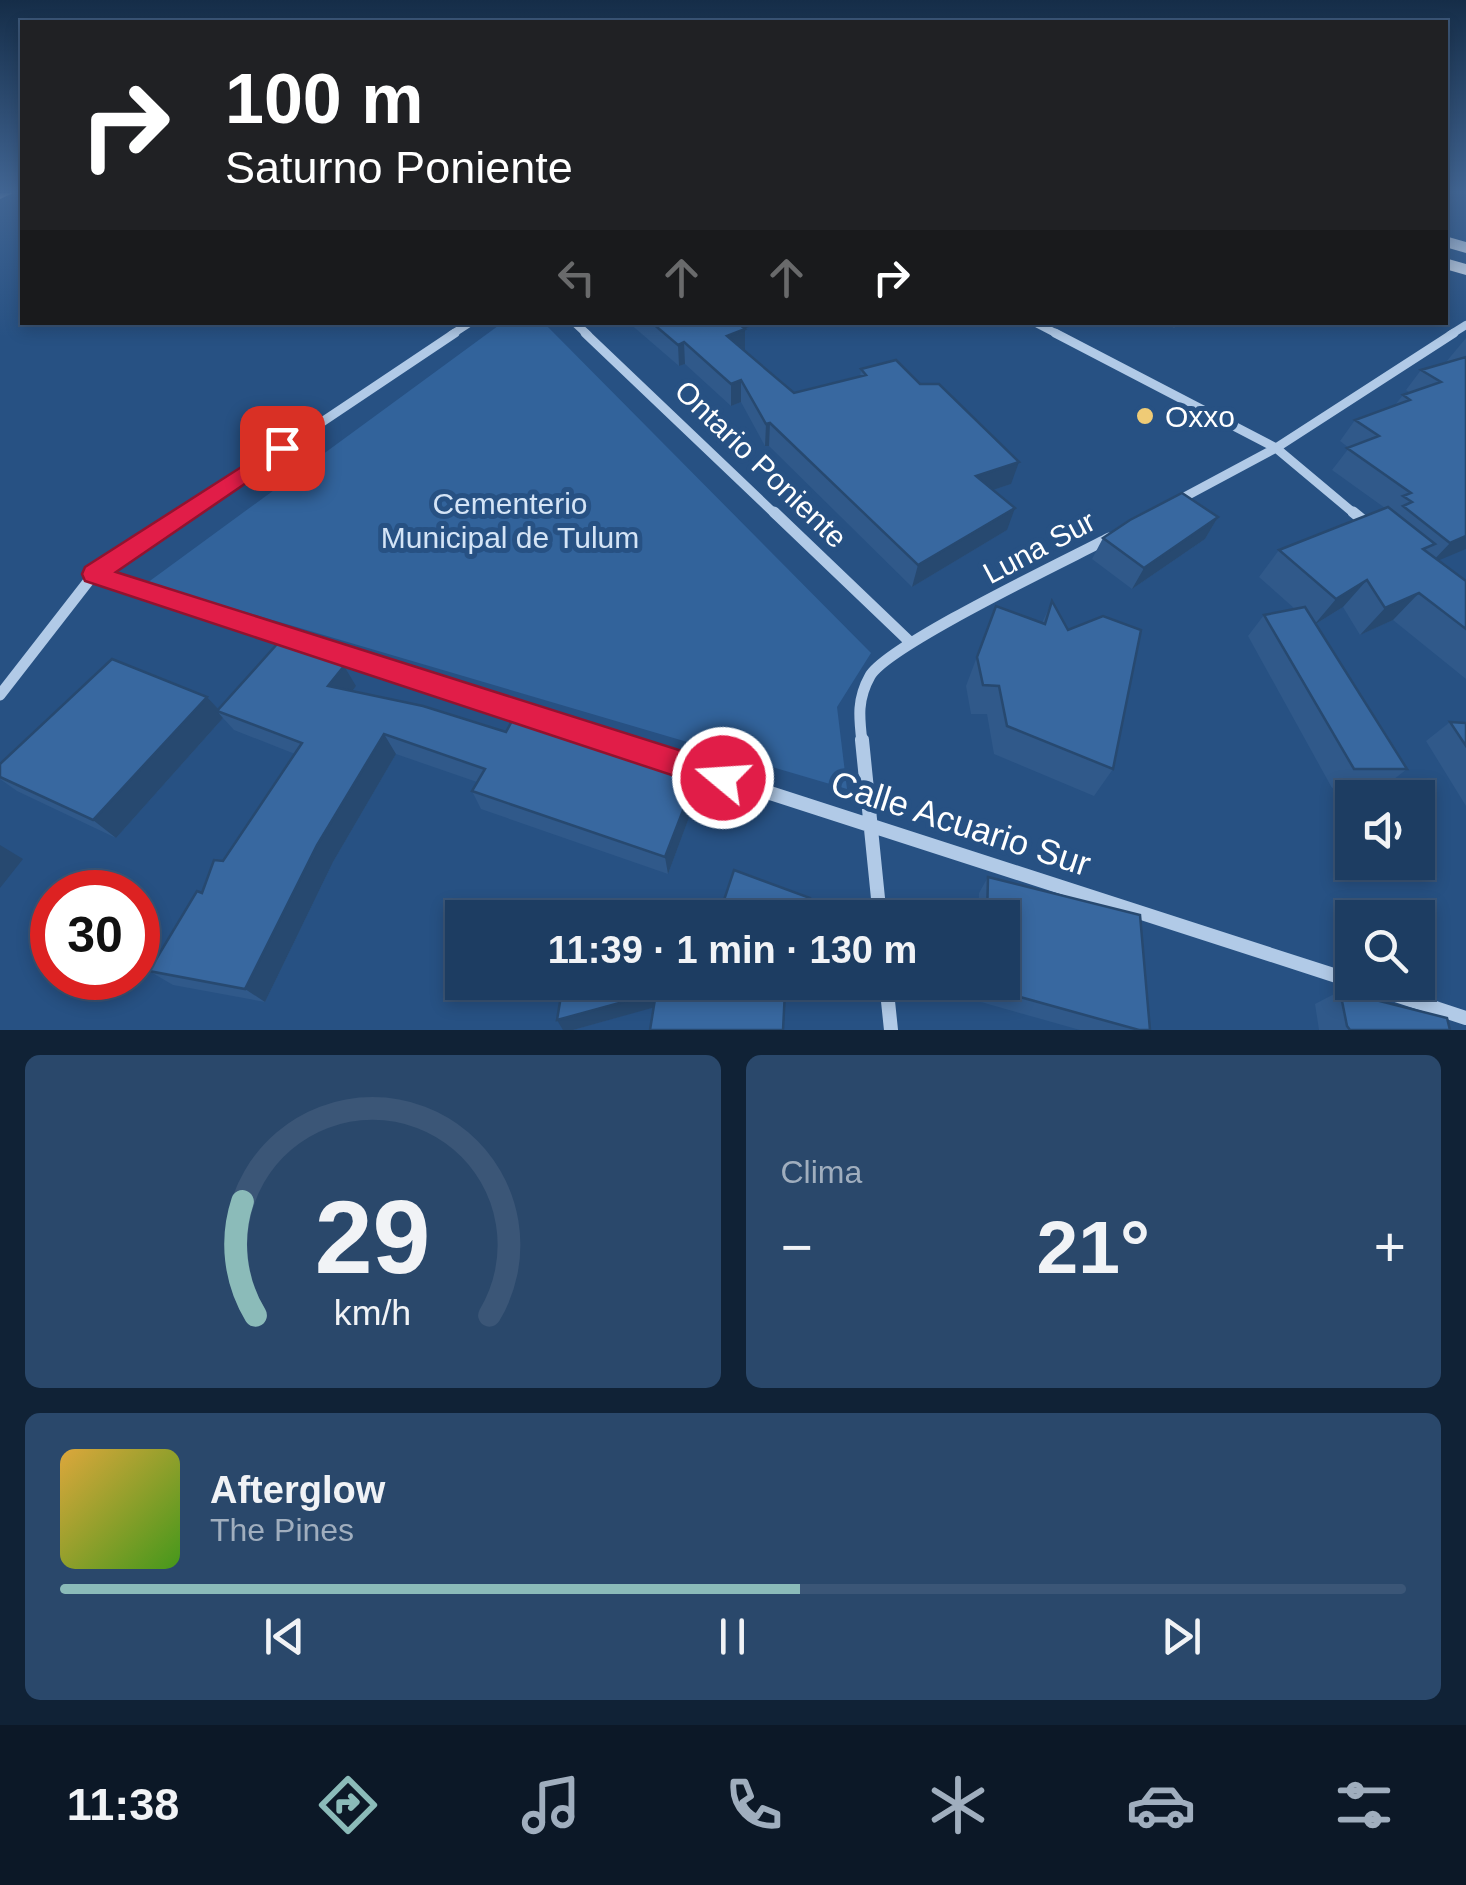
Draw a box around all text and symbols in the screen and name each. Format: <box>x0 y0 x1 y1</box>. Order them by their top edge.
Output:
icon: right <box>60 60 190 190</box>
text: 100 m <box>225 60 423 138</box>
text: Saturno Poniente <box>225 142 573 193</box>
icon: left <box>549 250 604 305</box>
icon: ahead <box>654 250 709 305</box>
icon: ahead <box>759 250 814 305</box>
icon: right <box>864 250 919 305</box>
street label: Ontario Poniente <box>669 374 853 554</box>
place label: Oxxo <box>1165 400 1235 433</box>
marker: Oxxo <box>1134 405 1156 427</box>
pin <box>240 406 325 491</box>
icon: arrive <box>255 421 310 476</box>
park label: Cementerio Municipal de Tulum <box>381 487 639 554</box>
street label: Luna Sur <box>977 504 1101 590</box>
position arrow <box>671 726 775 830</box>
street label: Calle Acuario Sur <box>826 763 1096 883</box>
map controls <box>1335 780 1435 1000</box>
button: sound <box>1335 780 1435 880</box>
speed limit sign: 30 <box>30 870 160 1000</box>
button: search <box>1335 900 1435 1000</box>
text: 11:39 · 1 min · 130 m <box>548 929 917 971</box>
text: Clima <box>781 1154 862 1190</box>
text: 29 <box>315 1179 431 1295</box>
text: 21° <box>1037 1205 1150 1289</box>
text: − <box>781 1216 813 1278</box>
text: + <box>1374 1216 1406 1278</box>
text: km/h <box>334 1293 411 1333</box>
text: Afterglow <box>210 1469 385 1511</box>
text: The Pines <box>210 1512 354 1548</box>
icon: previous <box>257 1609 312 1664</box>
icon: pause <box>705 1609 760 1664</box>
icon: next <box>1154 1609 1209 1664</box>
icon: directions <box>313 1770 383 1840</box>
icon: music <box>516 1770 586 1840</box>
icon: phone <box>719 1770 789 1840</box>
icon: climate <box>923 1770 993 1840</box>
icon: car <box>1126 1770 1196 1840</box>
icon: filters <box>1329 1770 1399 1840</box>
text: 11:38 <box>67 1779 179 1830</box>

